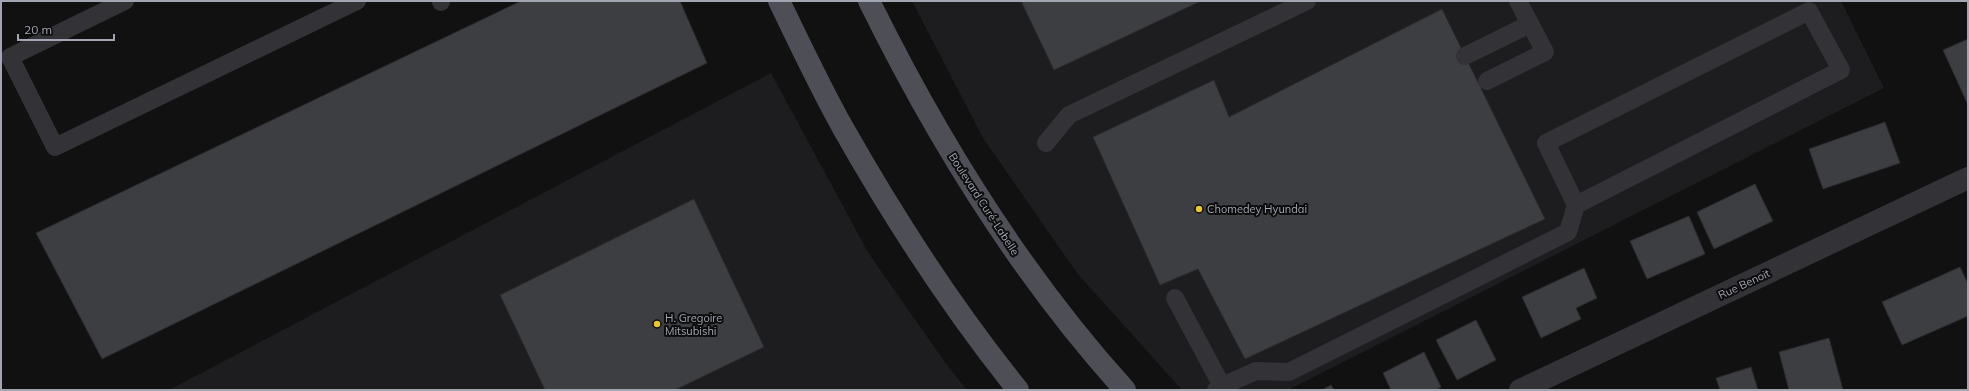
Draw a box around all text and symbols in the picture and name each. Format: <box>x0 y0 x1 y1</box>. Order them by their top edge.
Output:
scale bar <box>18 16 114 42</box>
text: 20 m <box>24 22 52 37</box>
street label: Boulevard Curé-Labelle <box>946 150 1022 258</box>
place label: Chomedey Hyundai <box>1207 202 1307 216</box>
marker: Chomedey Hyundai <box>1194 204 1204 214</box>
street label: Rue Benoit <box>1716 266 1772 302</box>
place label: H. Gregoire Mitsubishi <box>665 311 722 338</box>
marker: H. Gregoire Mitsubishi <box>652 319 662 329</box>

